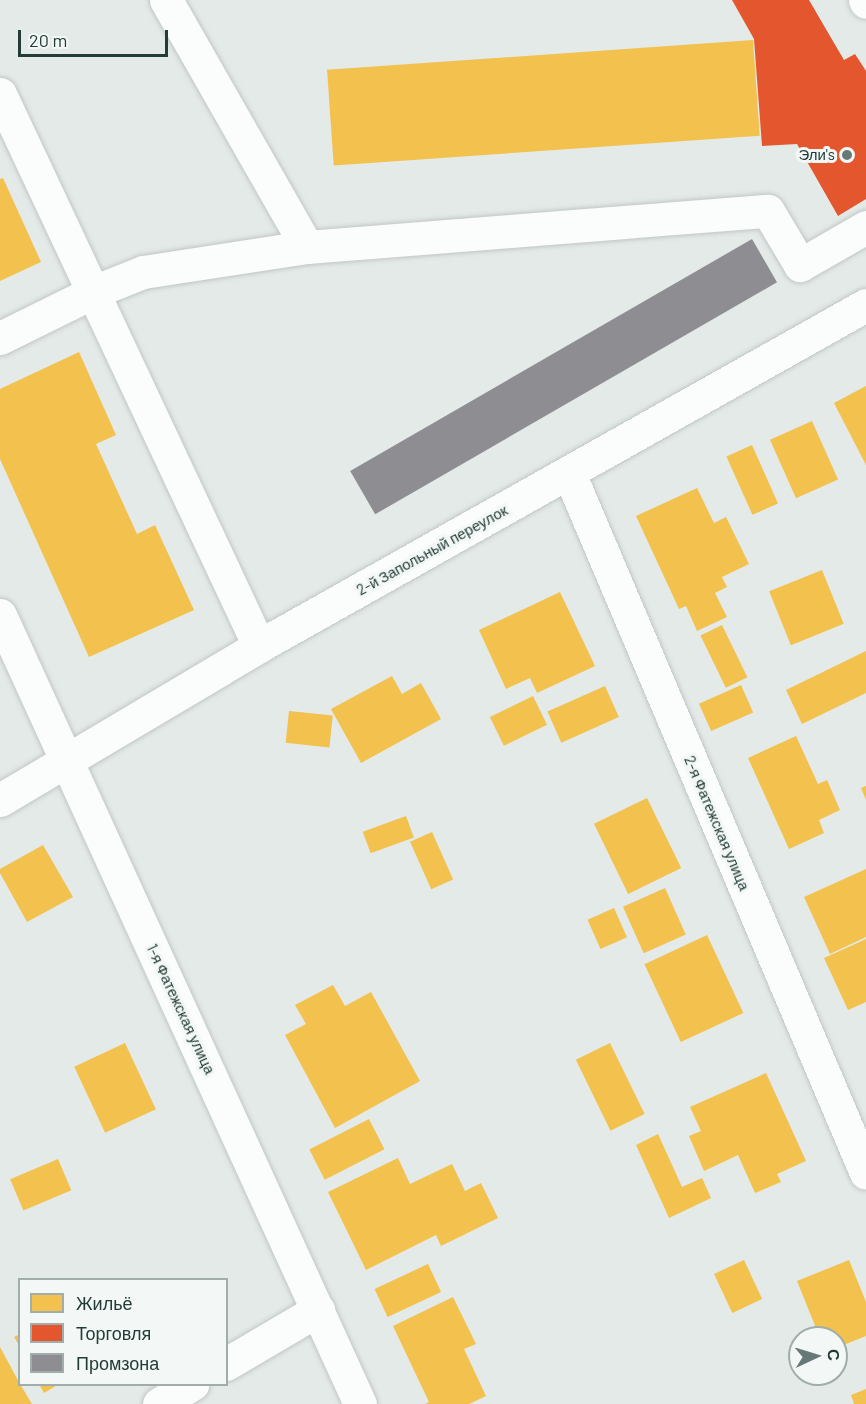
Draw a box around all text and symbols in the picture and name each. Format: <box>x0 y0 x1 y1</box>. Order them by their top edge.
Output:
scale bar <box>21 18 171 56</box>
text: 20 m <box>29 29 67 51</box>
place label: Эли's <box>798 146 835 164</box>
marker: Эли's <box>840 148 854 162</box>
street label: 2-й Запольный переулок <box>353 501 511 599</box>
street label: 2-я Фатежская улица <box>680 753 754 893</box>
street label: 1-я Фатежская улица <box>143 941 219 1077</box>
legend <box>18 1278 228 1386</box>
text: Жильё <box>76 1292 133 1314</box>
text: Торговля <box>76 1322 151 1344</box>
north arrow <box>788 1326 848 1386</box>
text: С <box>825 1348 844 1361</box>
text: Промзона <box>76 1352 159 1374</box>

